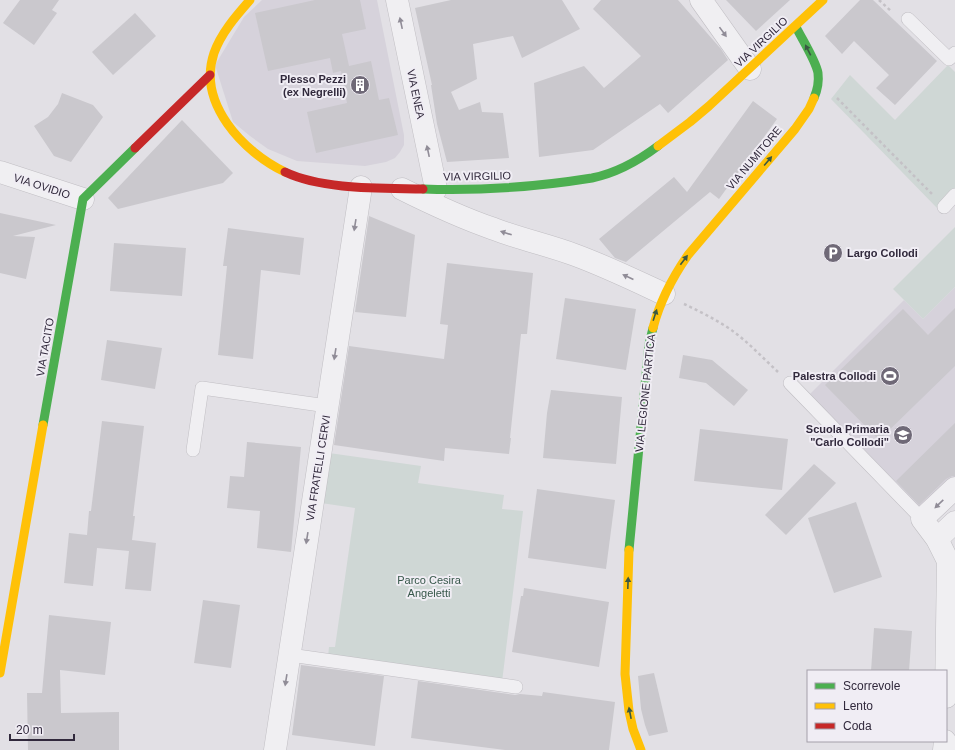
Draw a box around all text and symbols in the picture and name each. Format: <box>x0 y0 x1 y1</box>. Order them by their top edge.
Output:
street label: VIA VIRGILIO <box>732 14 790 70</box>
one-way arrow <box>398 17 404 29</box>
one-way arrow <box>719 27 727 37</box>
one-way arrow <box>805 44 811 55</box>
street label: VIA ENEA <box>405 68 427 120</box>
place label: Plesso Pezzi (ex Negrelli) <box>280 73 346 98</box>
building icon: Plesso Pezzi (ex Negrelli) <box>349 74 371 96</box>
street label: VIA NUMITORE <box>724 124 784 192</box>
one-way arrow <box>424 145 430 157</box>
one-way arrow <box>763 156 772 166</box>
street label: VIA VIRGILIO <box>443 169 511 183</box>
street label: VIA OVIDIO <box>12 171 72 201</box>
one-way arrow <box>352 219 358 232</box>
one-way arrow <box>500 230 512 236</box>
parking icon: Largo Collodi <box>822 242 844 264</box>
place label: Largo Collodi <box>847 247 918 259</box>
one-way arrow <box>680 255 688 266</box>
one-way arrow <box>623 274 634 280</box>
one-way arrow <box>653 308 659 320</box>
street label: VIA TACITO <box>34 316 56 377</box>
street label: VIA LEGIONE PARTICA <box>633 333 657 453</box>
one-way arrow <box>332 348 338 360</box>
sports icon: Palestra Collodi <box>879 365 901 387</box>
place label: Palestra Collodi <box>793 370 876 382</box>
street label: VIA FRATELLI CERVI <box>304 414 332 522</box>
place label: Scuola Primaria "Carlo Collodi" <box>806 423 890 448</box>
school or university icon: Scuola Primaria "Carlo Collodi" <box>892 424 914 446</box>
one-way arrow <box>934 499 944 508</box>
one-way arrow <box>304 532 310 544</box>
park label: Parco Cesira Angeletti <box>397 574 462 599</box>
one-way arrow <box>625 576 631 589</box>
legend <box>807 670 947 742</box>
one-way arrow <box>283 674 289 686</box>
text: Scorrevole <box>843 679 901 693</box>
text: Lento <box>843 699 873 713</box>
one-way arrow <box>627 707 633 719</box>
scale bar <box>10 716 74 742</box>
text: Coda <box>843 719 872 733</box>
text: 20 m <box>16 723 43 737</box>

